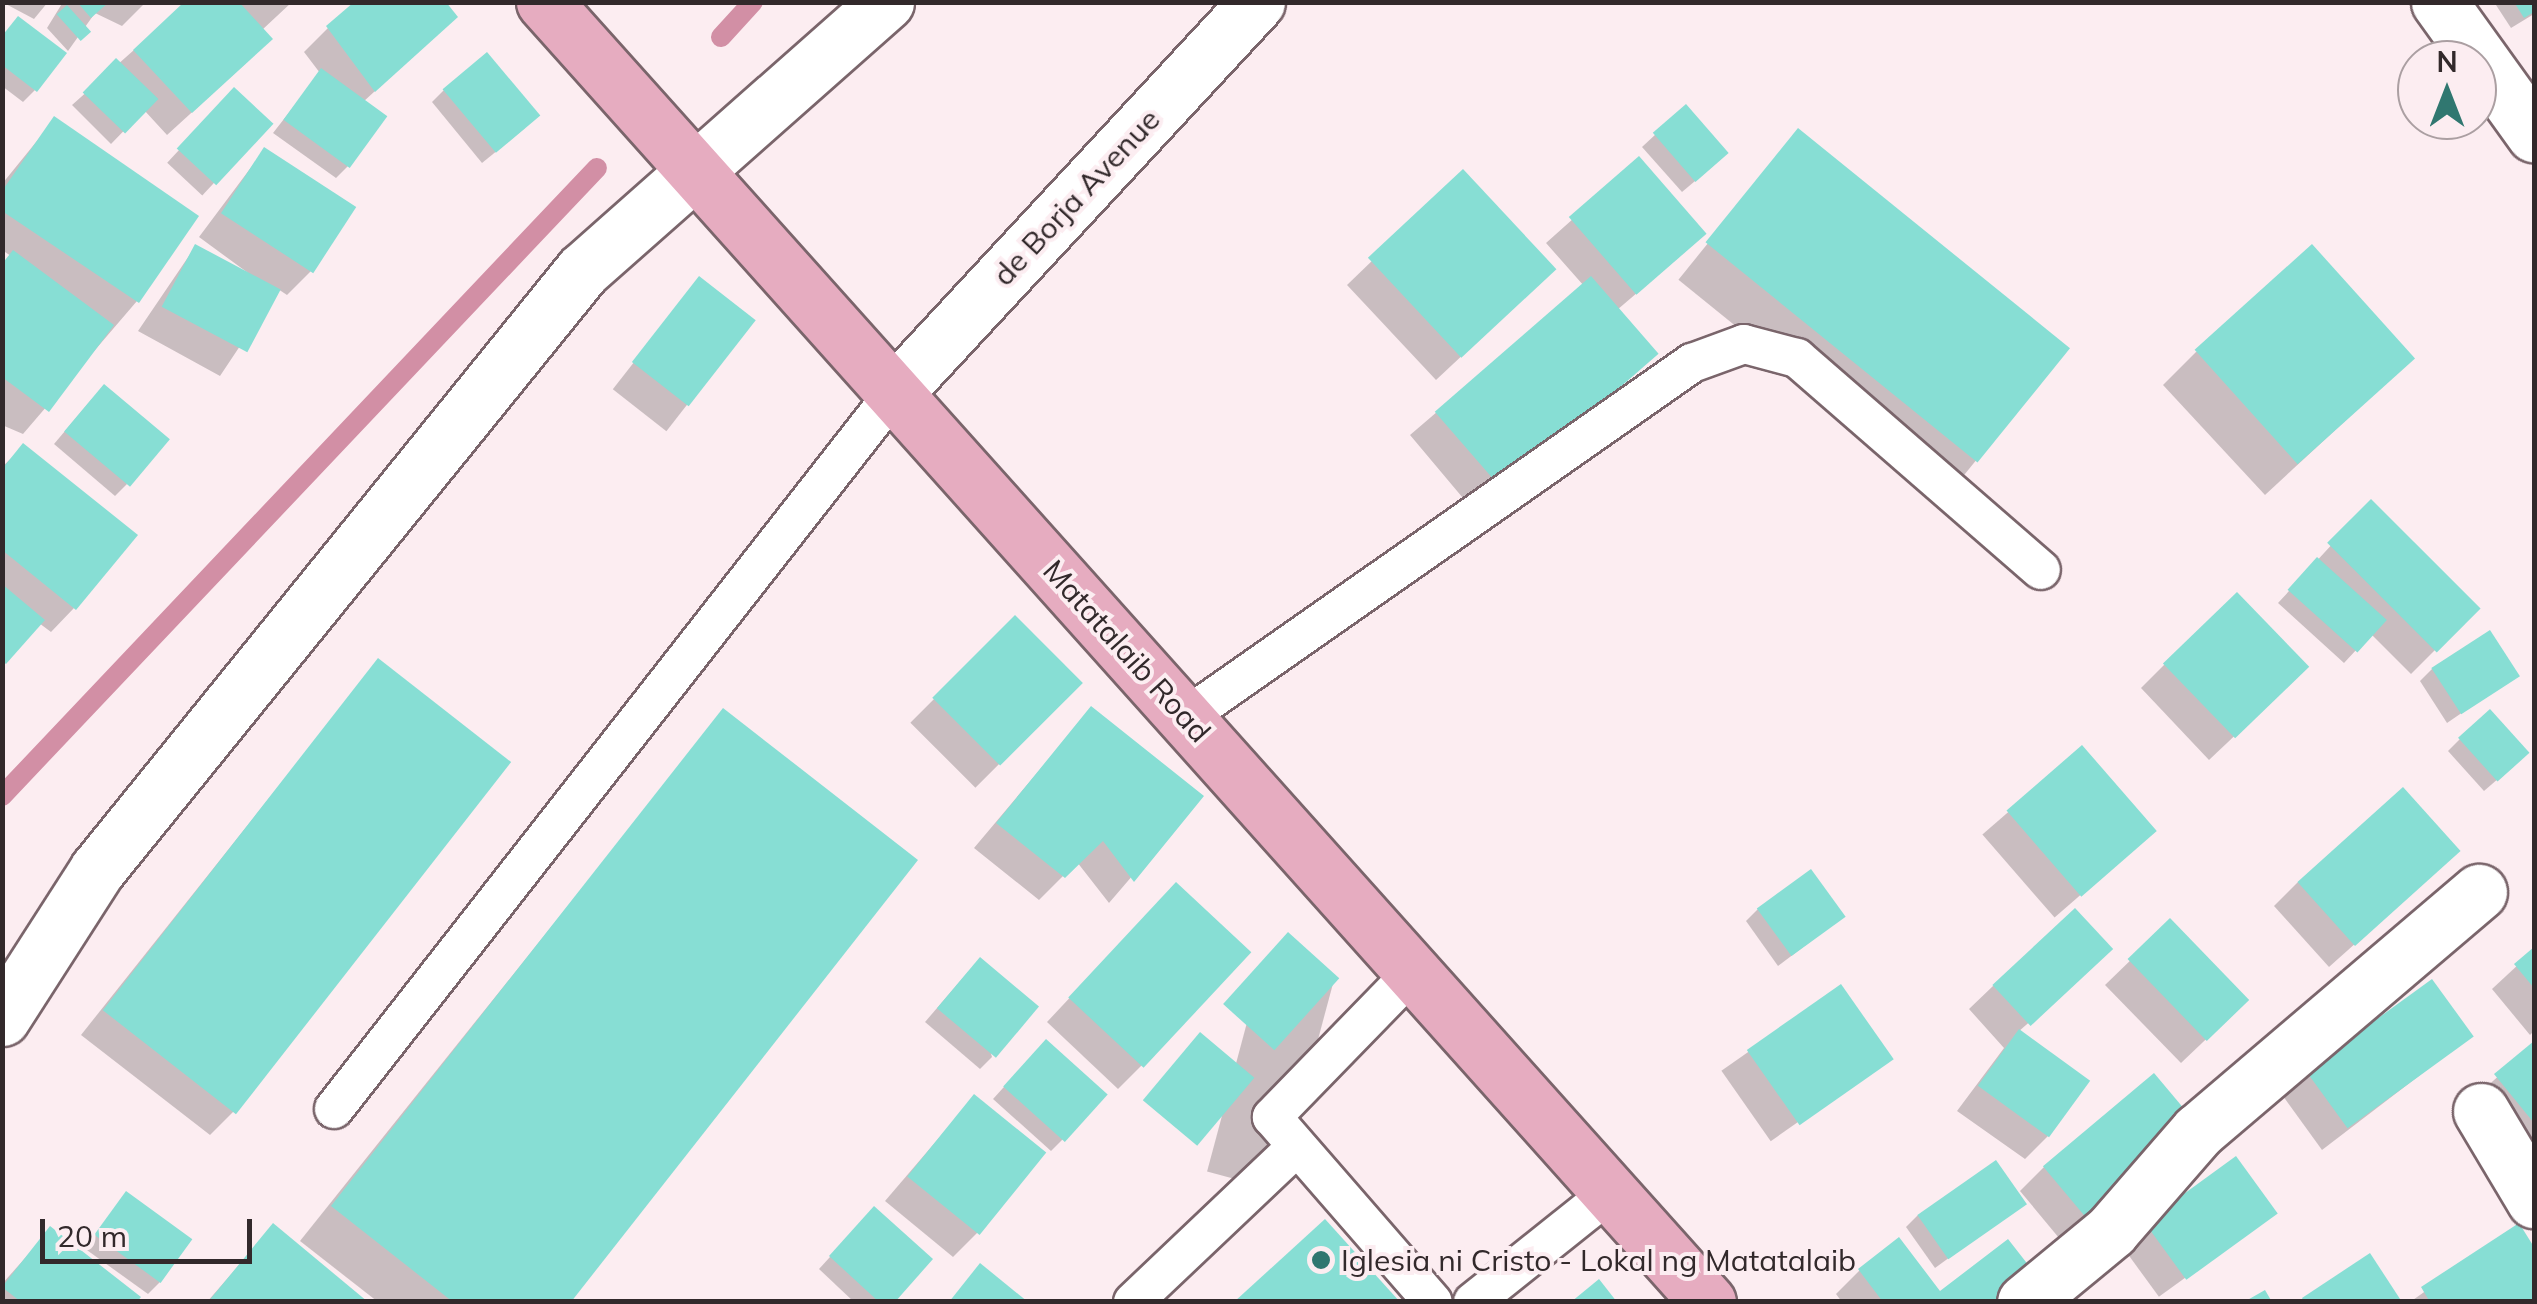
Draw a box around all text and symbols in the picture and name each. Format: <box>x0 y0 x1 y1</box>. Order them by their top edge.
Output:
north arrow <box>2397 40 2497 140</box>
text: N <box>2436 44 2458 79</box>
street label: de Borja Avenue <box>985 101 1167 293</box>
street label: Matatalaib Road <box>1036 553 1218 749</box>
scale bar <box>45 1199 258 1261</box>
text: 20 m <box>57 1217 127 1255</box>
place label: Iglesia ni Cristo - Lokal ng Matatalaib <box>1341 1242 1856 1278</box>
marker: Iglesia ni Cristo - Lokal ng Matatalaib <box>1310 1249 1332 1271</box>

